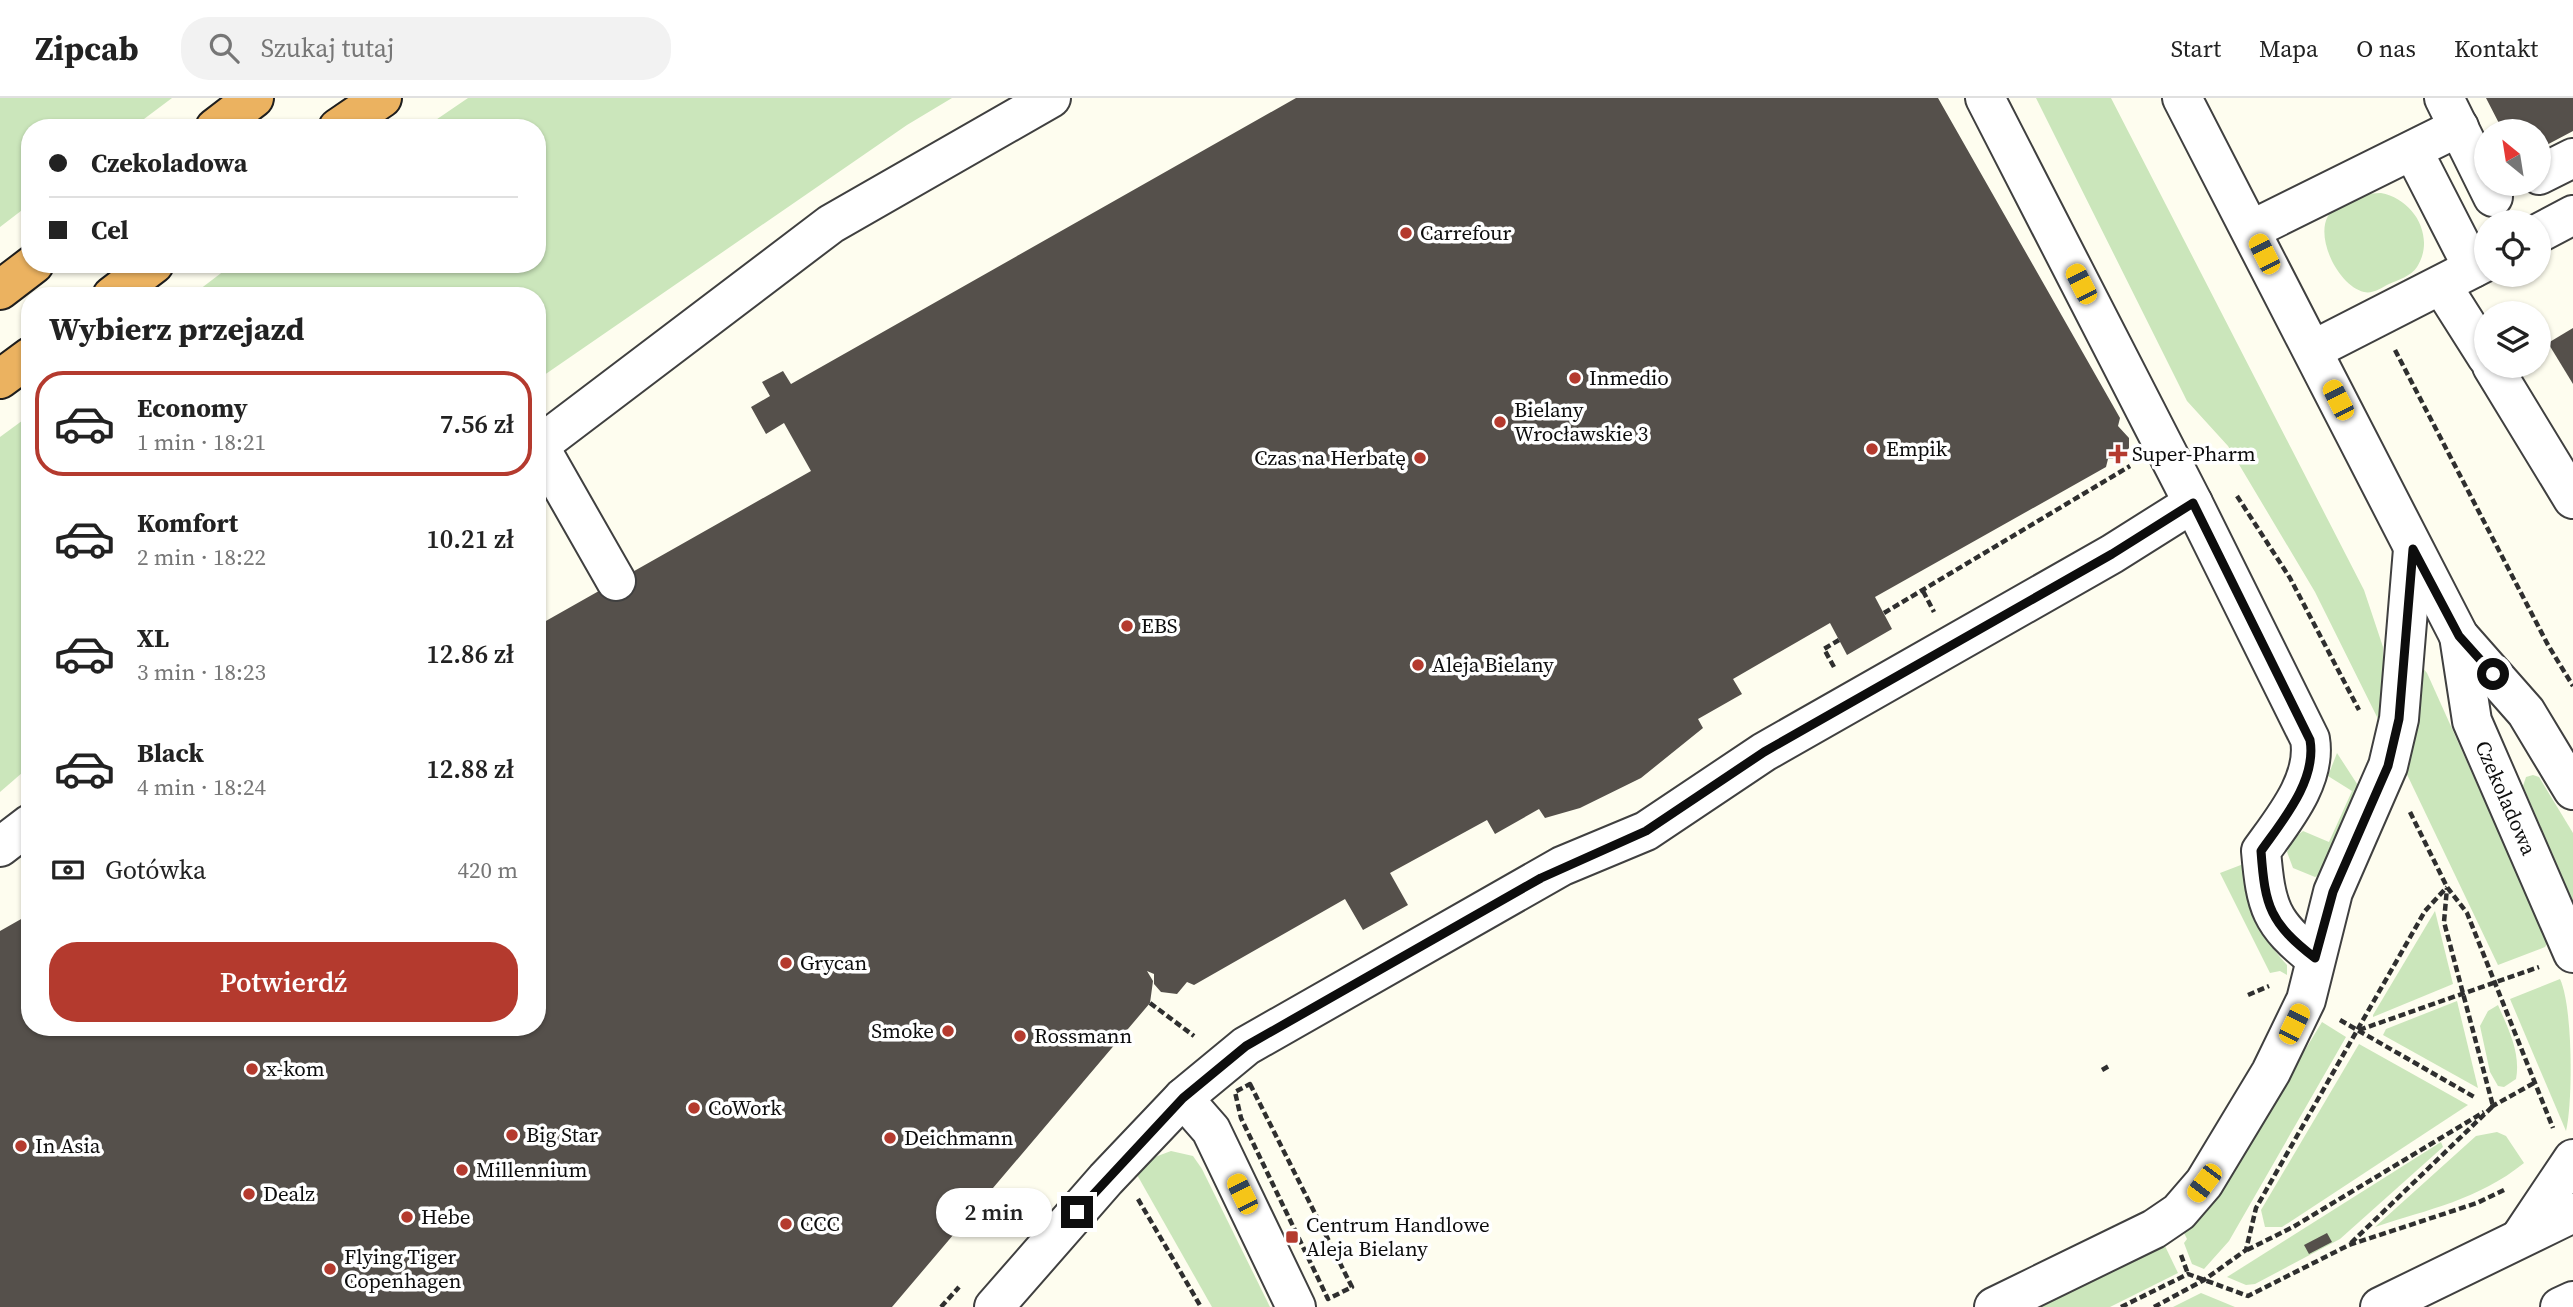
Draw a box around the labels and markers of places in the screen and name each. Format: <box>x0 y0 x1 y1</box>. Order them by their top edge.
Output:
place label: Carrefour <box>1420 218 1512 247</box>
marker: Carrefour <box>1398 225 1414 241</box>
place label: Inmedio <box>1589 363 1669 392</box>
marker: Inmedio <box>1567 370 1583 386</box>
place label: Bielany Wrocławskie 3 <box>1514 395 1648 448</box>
marker: Bielany Wrocławskie 3 <box>1492 414 1508 430</box>
place label: Empik <box>1886 434 1948 463</box>
place label: Super-Pharm <box>2132 439 2256 468</box>
marker: Empik <box>1864 441 1880 457</box>
place label: Czas na Herbatę <box>1254 443 1406 472</box>
marker: Super-Pharm <box>2110 446 2126 462</box>
marker: Czas na Herbatę <box>1412 450 1428 466</box>
place label: EBS <box>1141 611 1178 640</box>
marker: EBS <box>1119 618 1135 634</box>
place label: Aleja Bielany <box>1432 650 1554 679</box>
marker: Aleja Bielany <box>1410 657 1426 673</box>
place label: Grycan <box>800 948 868 977</box>
marker: Grycan <box>778 955 794 971</box>
place label: Smoke <box>871 1016 934 1045</box>
place label: Rossmann <box>1034 1021 1132 1050</box>
marker: Smoke <box>940 1023 956 1039</box>
marker: Rossmann <box>1012 1028 1028 1044</box>
place label: x-kom <box>266 1054 325 1083</box>
marker: x-kom <box>244 1061 260 1077</box>
place label: CoWork <box>708 1093 782 1122</box>
marker: CoWork <box>686 1100 702 1116</box>
place label: Big Star <box>526 1120 598 1149</box>
place label: Deichmann <box>904 1123 1014 1152</box>
marker: Big Star <box>504 1127 520 1143</box>
marker: Deichmann <box>882 1130 898 1146</box>
place label: In Asia <box>35 1131 101 1160</box>
marker: In Asia <box>13 1138 29 1154</box>
place label: Millennium <box>476 1155 587 1184</box>
marker: Millennium <box>454 1162 470 1178</box>
place label: Dealz <box>263 1179 315 1208</box>
marker: Dealz <box>241 1186 257 1202</box>
place label: Hebe <box>421 1202 470 1231</box>
marker: Hebe <box>399 1209 415 1225</box>
place label: CCC <box>800 1209 840 1238</box>
place label: Centrum Handlowe Aleja Bielany <box>1306 1210 1490 1263</box>
marker: CCC <box>778 1216 794 1232</box>
marker: Centrum Handlowe Aleja Bielany <box>1284 1229 1300 1245</box>
place label: Flying Tiger Copenhagen <box>344 1242 462 1295</box>
marker: Flying Tiger Copenhagen <box>322 1261 338 1277</box>

